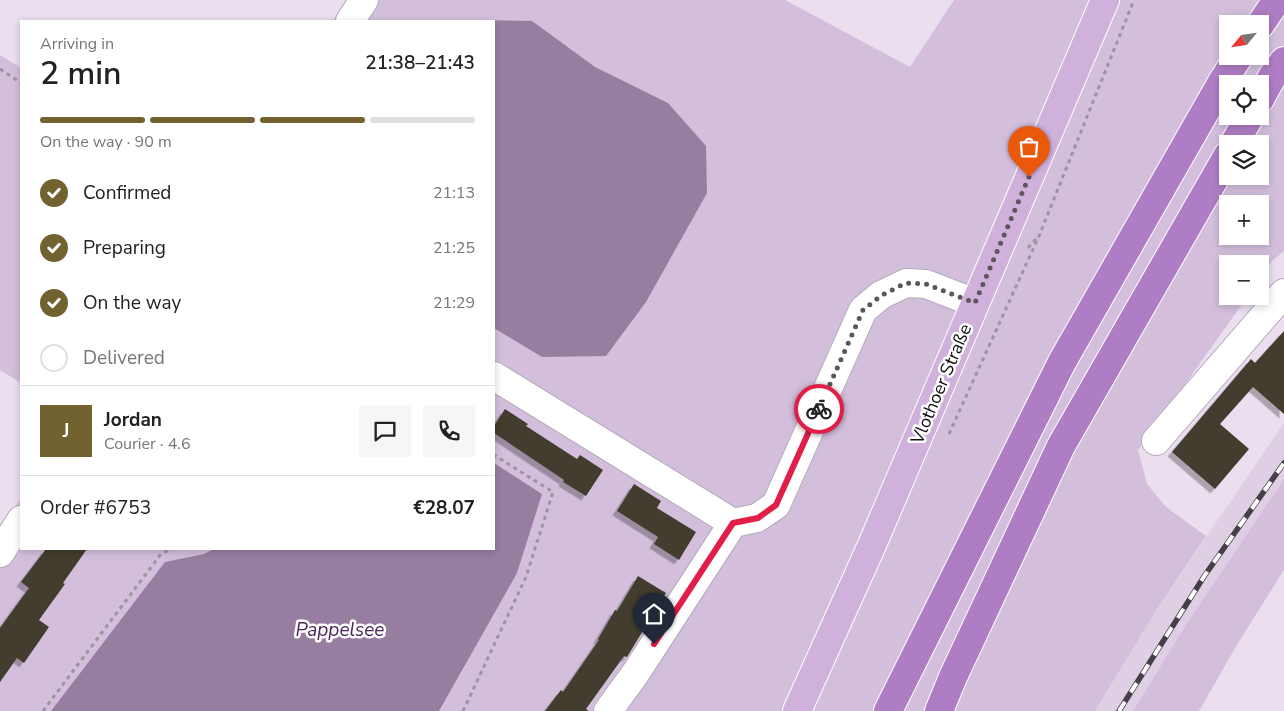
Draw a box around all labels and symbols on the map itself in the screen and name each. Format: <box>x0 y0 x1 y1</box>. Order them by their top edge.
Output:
north arrow <box>1219 15 1269 65</box>
pin <box>1008 126 1050 177</box>
street label: Vlothoer Straße <box>904 320 977 449</box>
courier <box>794 384 844 434</box>
pin <box>633 593 675 644</box>
water label: Pappelsee <box>296 617 384 643</box>

